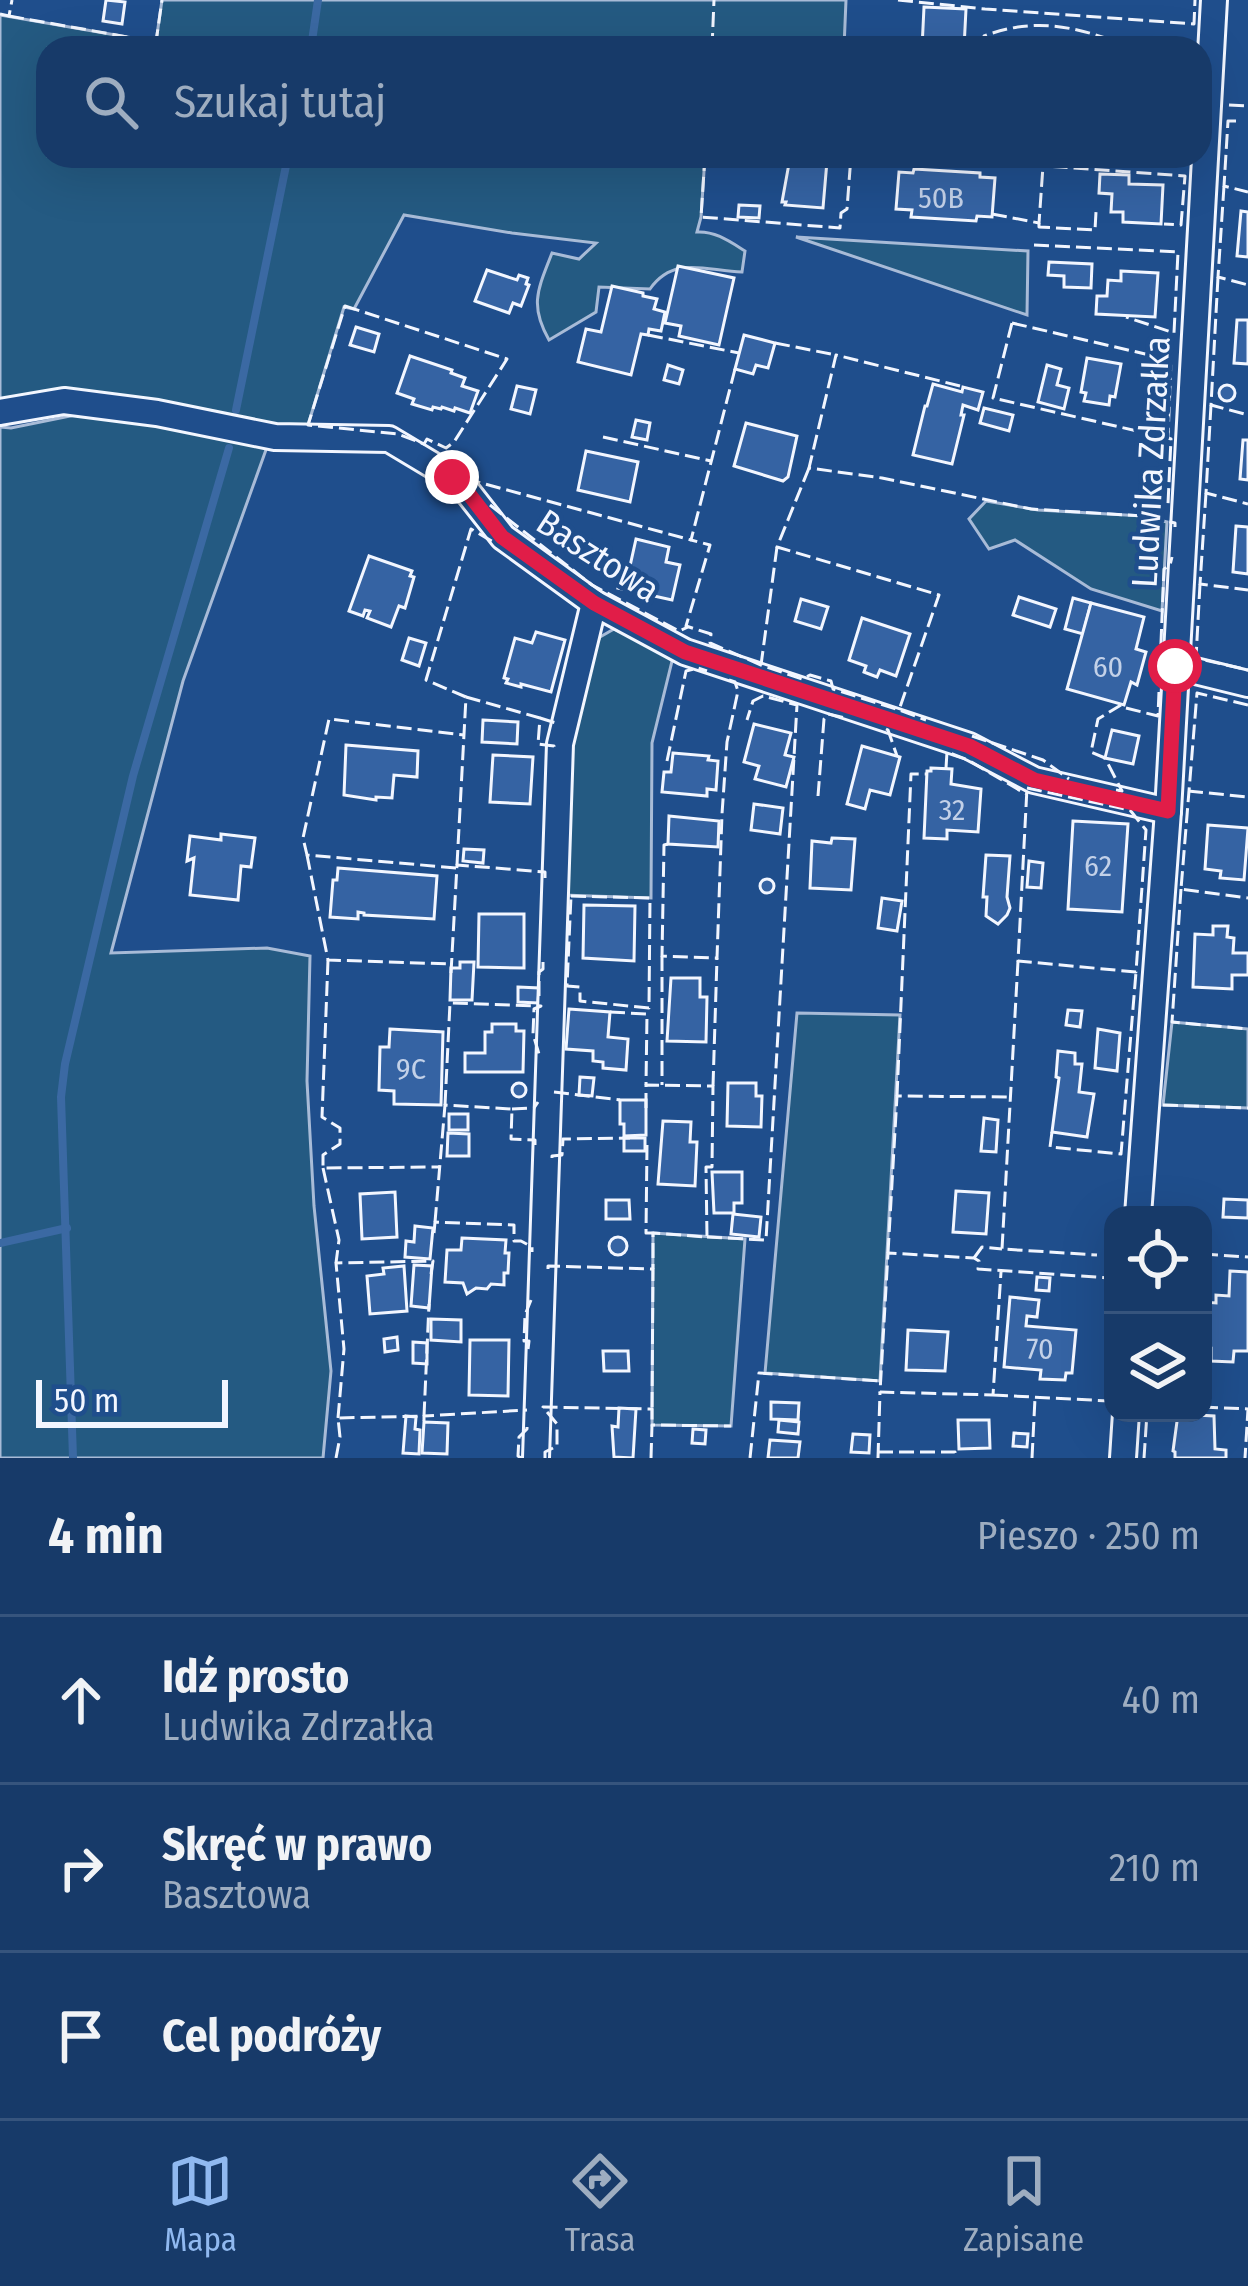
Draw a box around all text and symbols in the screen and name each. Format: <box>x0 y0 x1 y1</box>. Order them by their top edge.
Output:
search box <box>36 36 1212 168</box>
icon: search <box>78 69 144 135</box>
text: Szukaj tutaj <box>174 75 386 129</box>
house number: 50B <box>918 180 964 216</box>
street label: Ludwika Zdrzałka <box>1122 335 1180 589</box>
route end <box>425 450 479 504</box>
street label: Basztowa <box>528 500 668 612</box>
route start <box>1148 639 1202 693</box>
house number: 60 <box>1093 649 1123 685</box>
house number: 32 <box>939 792 965 828</box>
house number: 62 <box>1084 848 1112 884</box>
house number: 9C <box>396 1051 426 1087</box>
map controls <box>1104 1206 1212 1422</box>
button: locate <box>1104 1206 1212 1314</box>
button: layers <box>1104 1314 1212 1422</box>
house number: 70 <box>1026 1331 1054 1367</box>
scale bar <box>36 1374 228 1427</box>
text: 50 m <box>54 1381 119 1421</box>
text: 4 min <box>48 1505 164 1567</box>
text: Pieszo · 250 m <box>977 1513 1200 1559</box>
text: Idź prosto <box>162 1650 349 1704</box>
icon: ahead <box>48 1667 114 1733</box>
text: 40 m <box>1122 1677 1200 1723</box>
text: Ludwika Zdrzałka <box>162 1704 435 1750</box>
text: Skręć w prawo <box>162 1818 432 1872</box>
icon: right <box>48 1835 114 1901</box>
text: 210 m <box>1109 1845 1200 1891</box>
text: Basztowa <box>162 1872 311 1918</box>
icon: arrive <box>48 2003 114 2069</box>
text: Cel podróży <box>162 2009 381 2063</box>
tab: Mapa <box>164 2148 237 2260</box>
tab: Trasa <box>565 2148 635 2260</box>
tab: Zapisane <box>963 2148 1084 2260</box>

